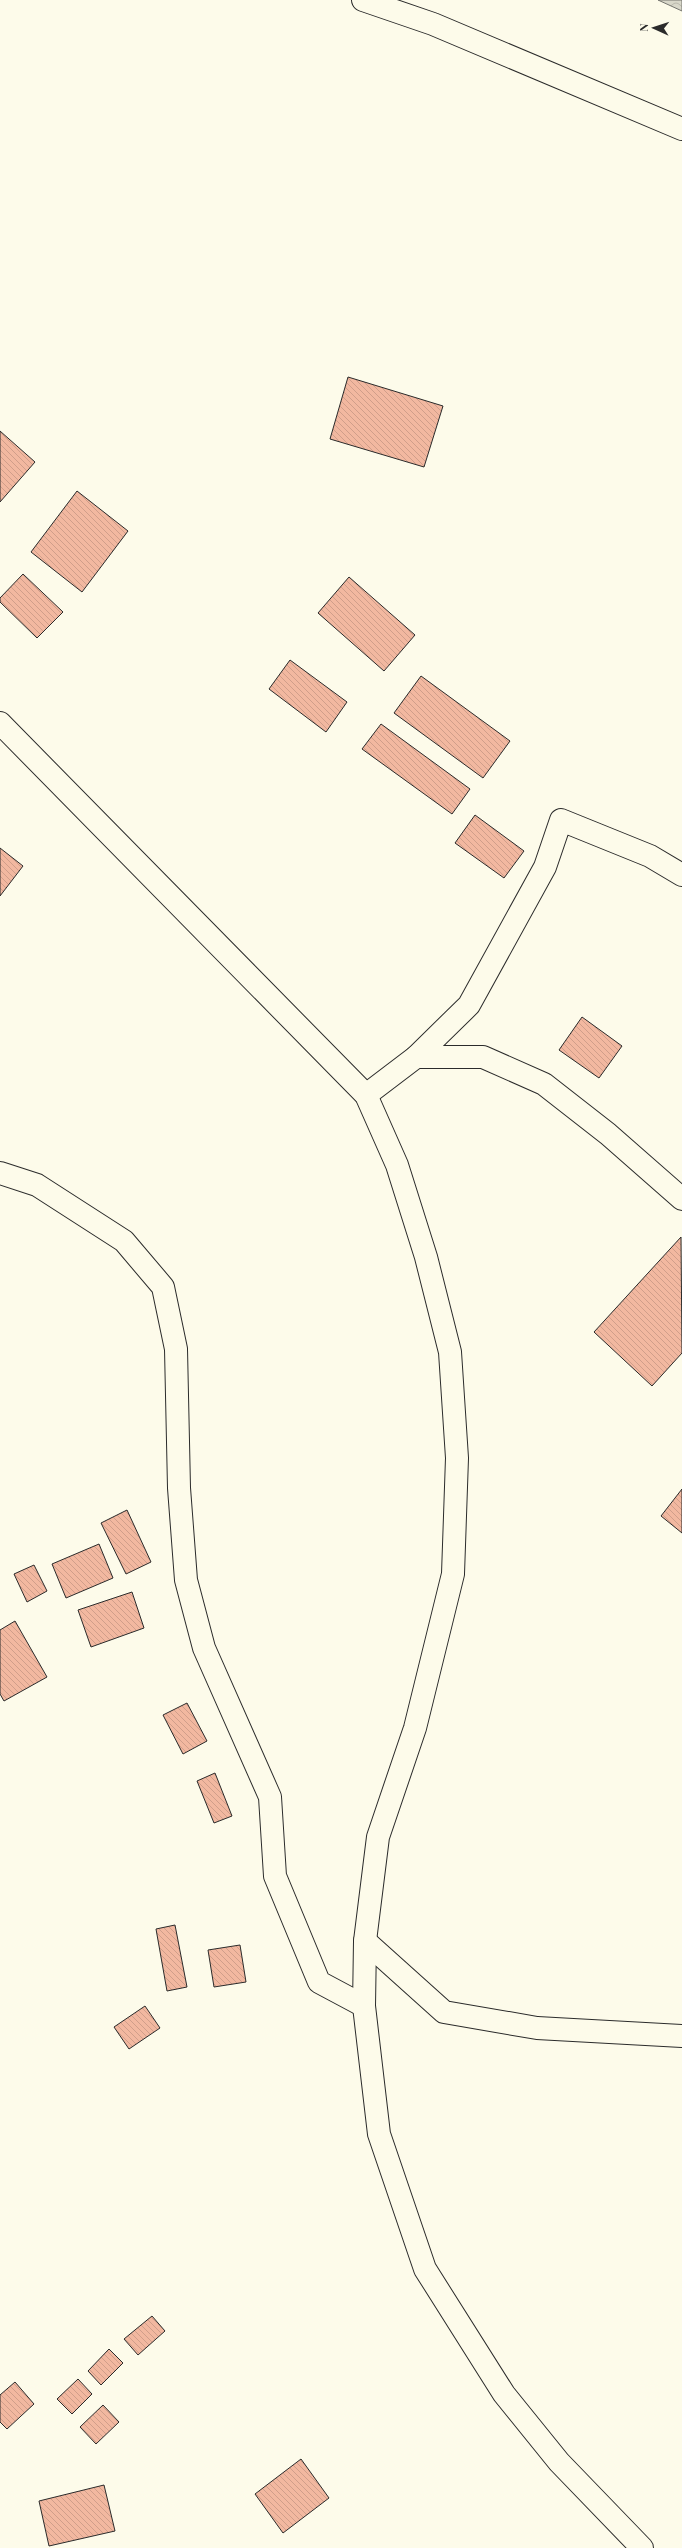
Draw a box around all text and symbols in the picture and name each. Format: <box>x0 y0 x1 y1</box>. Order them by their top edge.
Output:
north arrow <box>634 8 674 48</box>
text: N <box>636 23 651 32</box>

